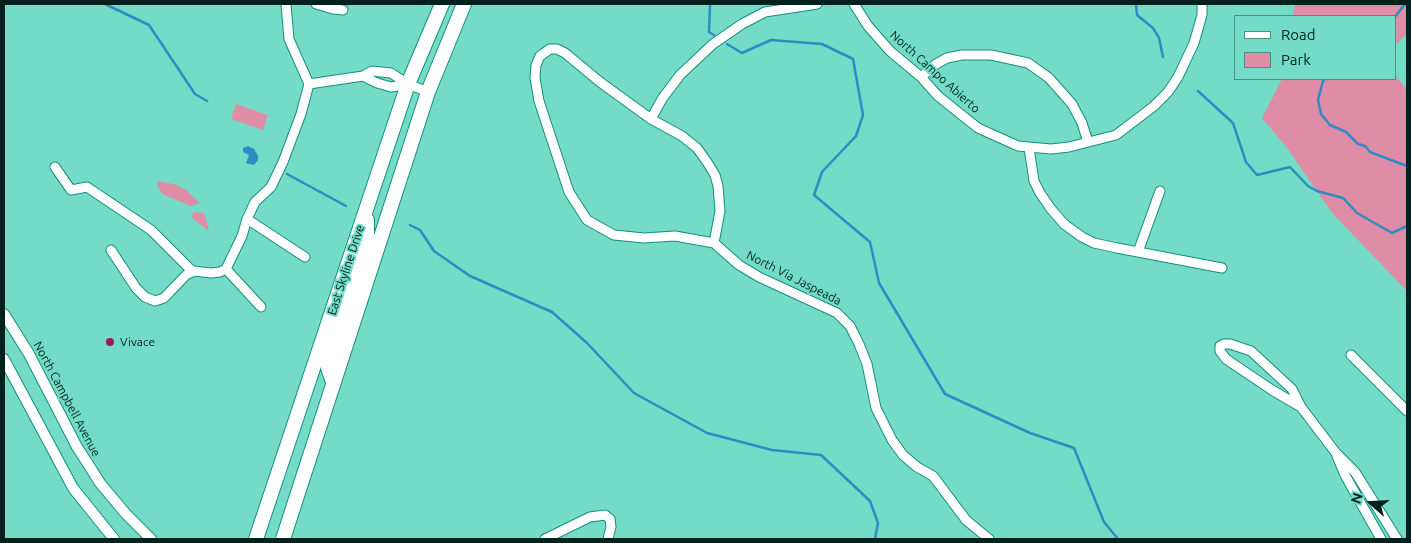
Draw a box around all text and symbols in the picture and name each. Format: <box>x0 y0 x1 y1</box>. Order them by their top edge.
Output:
legend <box>1234 15 1396 80</box>
text: Road <box>1281 26 1316 43</box>
street label: North Campo Abierto <box>887 28 983 116</box>
text: Park <box>1281 51 1311 68</box>
street label: East Skyline Drive <box>325 223 367 317</box>
street label: North Via Jaspeada <box>744 248 844 308</box>
place label: Vivace <box>120 335 155 349</box>
marker: Vivace <box>104 336 116 348</box>
street label: North Campbell Avenue <box>30 339 104 459</box>
north arrow <box>1346 478 1396 528</box>
text: N <box>1348 491 1366 506</box>

